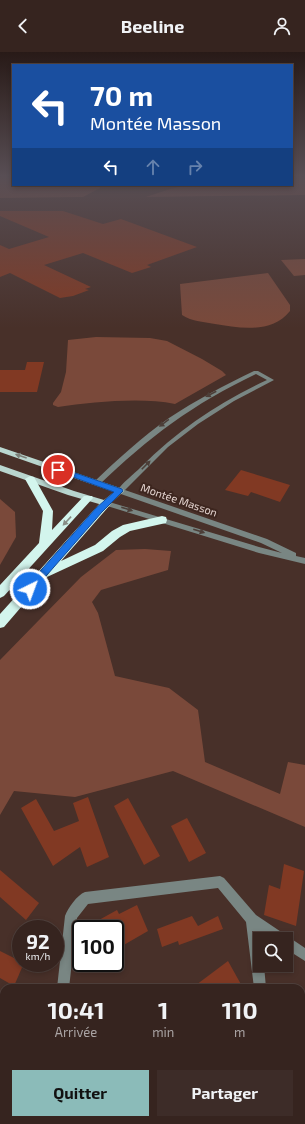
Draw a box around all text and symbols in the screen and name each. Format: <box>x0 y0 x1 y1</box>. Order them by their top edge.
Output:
icon: back <box>12 15 34 37</box>
text: Beeline <box>121 15 184 37</box>
icon: person <box>271 15 293 37</box>
text: 70 m <box>90 78 153 112</box>
icon: left <box>24 80 76 132</box>
text: Montée Masson <box>90 112 221 134</box>
icon: left <box>100 156 122 178</box>
icon: ahead <box>142 156 164 178</box>
icon: right <box>184 156 206 178</box>
one-way arrow <box>205 391 217 397</box>
one-way arrow <box>159 419 169 427</box>
one-way arrow <box>15 453 27 459</box>
pin <box>41 453 75 487</box>
icon: arrive <box>47 459 69 481</box>
one-way arrow <box>141 460 151 470</box>
street label: Montée Masson <box>139 480 219 519</box>
one-way arrow <box>122 506 134 512</box>
one-way arrow <box>62 516 71 526</box>
one-way arrow <box>194 528 206 534</box>
position arrow <box>9 568 51 610</box>
speed limit sign: 100 <box>72 920 124 972</box>
text: 92 <box>26 929 50 953</box>
map controls <box>253 932 293 972</box>
button: search <box>253 932 293 972</box>
text: km/h <box>26 950 50 962</box>
text: 10:41 <box>47 995 105 1024</box>
text: 1 <box>158 995 168 1024</box>
text: 110 <box>222 995 258 1024</box>
text: Arrivée <box>55 1024 97 1040</box>
text: min <box>152 1024 174 1040</box>
text: m <box>234 1024 245 1040</box>
button: Quitter <box>12 1070 149 1116</box>
button: Partager <box>157 1070 293 1116</box>

